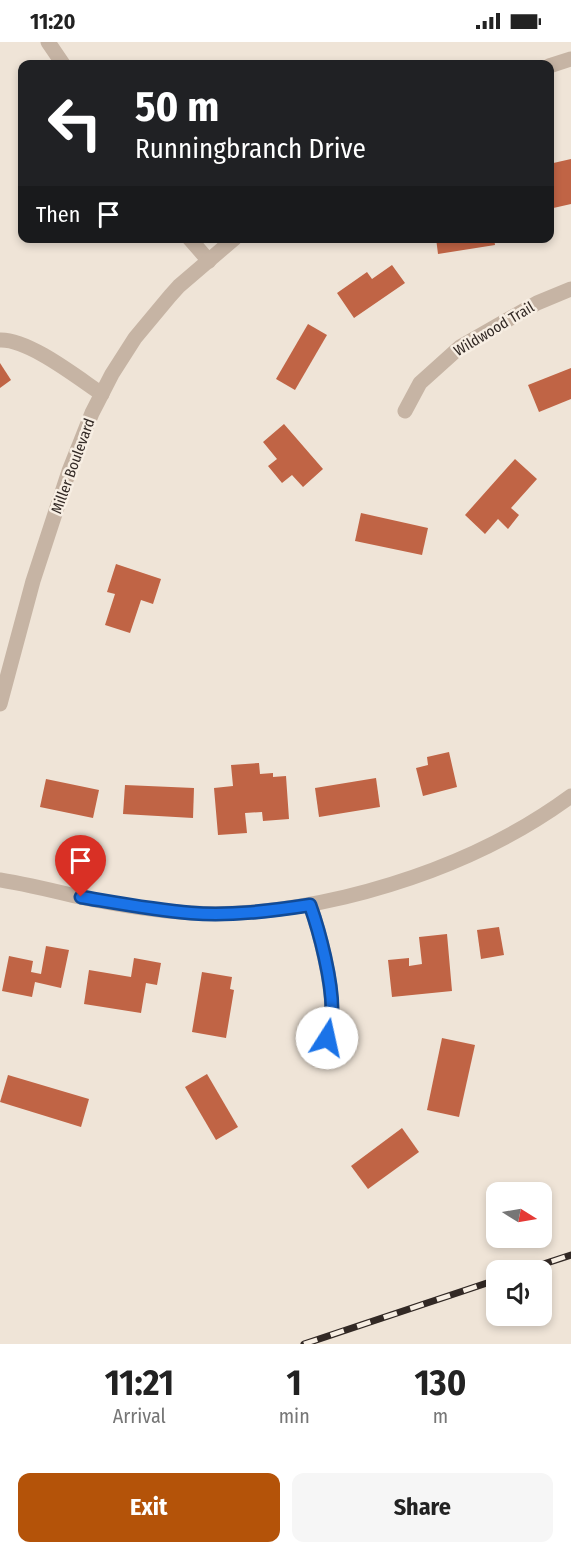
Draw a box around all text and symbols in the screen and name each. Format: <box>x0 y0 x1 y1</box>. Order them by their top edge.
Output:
text: 11:20 <box>30 8 75 35</box>
text: 50 m <box>135 82 219 132</box>
icon: left <box>36 84 114 162</box>
text: Runningbranch Drive <box>135 133 366 165</box>
icon: arrive <box>92 198 125 231</box>
text: Then <box>36 201 80 228</box>
street label: Wildwood Trail <box>451 298 537 360</box>
street label: Miller Boulevard <box>47 416 99 516</box>
pin <box>55 835 106 897</box>
icon: arrive <box>64 844 97 877</box>
position arrow <box>295 1006 359 1070</box>
north arrow <box>486 1182 552 1248</box>
map controls <box>486 1182 552 1326</box>
button: sound <box>486 1260 552 1326</box>
text: 11:21 <box>105 1361 174 1405</box>
text: 1 <box>287 1361 302 1405</box>
text: 130 <box>414 1361 466 1405</box>
text: Arrival <box>113 1404 166 1428</box>
text: min <box>279 1404 310 1428</box>
text: m <box>433 1404 448 1428</box>
button: Exit <box>18 1473 280 1542</box>
button: Share <box>292 1473 553 1542</box>

